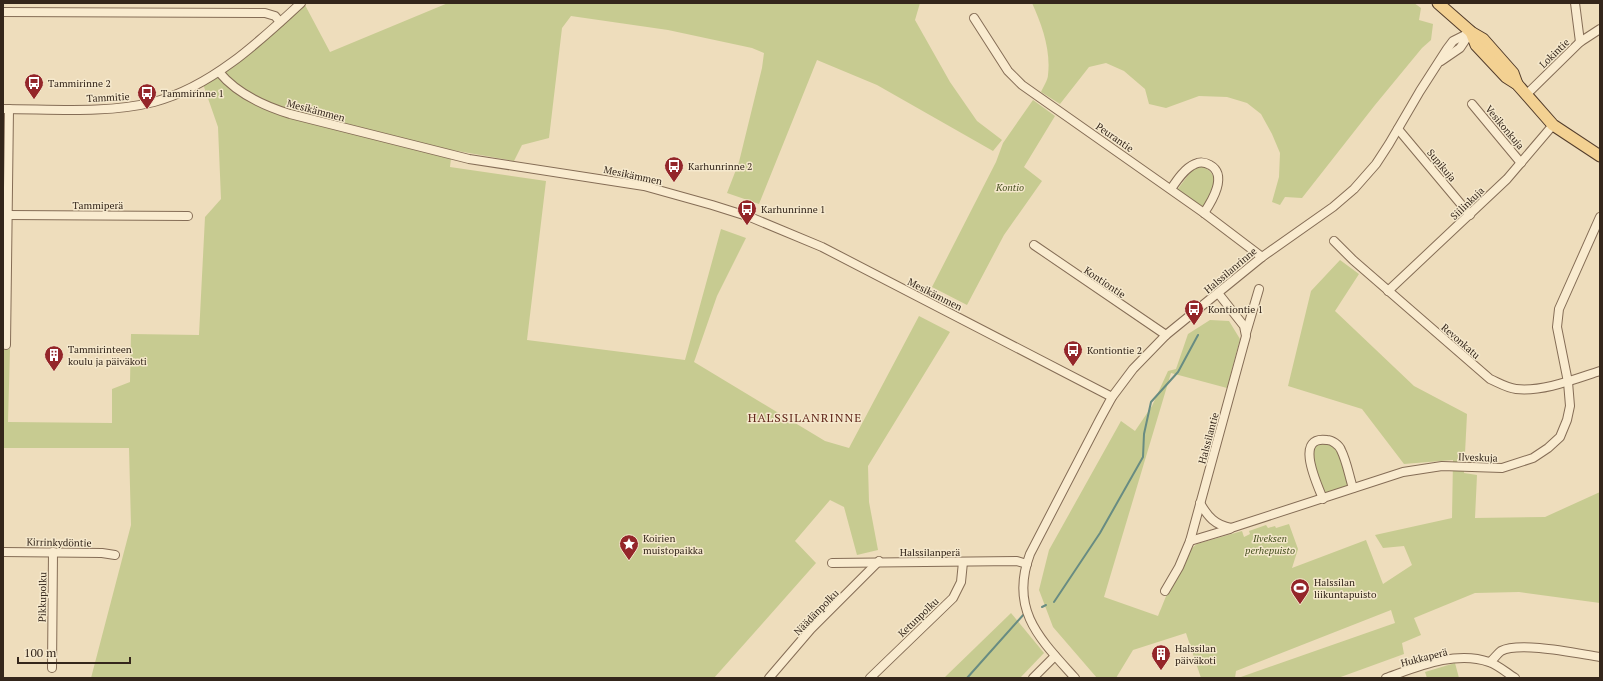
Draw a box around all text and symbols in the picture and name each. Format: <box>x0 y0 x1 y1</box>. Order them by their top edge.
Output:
street label: Lokintie <box>1537 36 1572 71</box>
bus stop icon: Tammirinne 2 <box>23 72 45 100</box>
place label: Tammirinne 2 <box>48 77 111 90</box>
bus stop icon: Tammirinne 1 <box>136 82 158 110</box>
place label: Tammirinne 1 <box>161 87 224 100</box>
street label: Tammitie <box>86 90 130 105</box>
street label: Mesikämmen <box>285 97 346 124</box>
street label: Vesikonkuja <box>1482 103 1527 152</box>
street label: Peurantie <box>1093 120 1136 155</box>
street label: Supikuja <box>1424 146 1459 184</box>
bus stop icon: Karhunrinne 2 <box>663 155 685 183</box>
place label: Karhunrinne 2 <box>688 160 752 173</box>
street label: Mesikämmen <box>602 163 663 188</box>
park label: Kontio <box>995 181 1024 194</box>
street label: Siilinkuja <box>1448 184 1487 223</box>
bus stop icon: Karhunrinne 1 <box>736 198 758 226</box>
street label: Tammiperä <box>73 199 123 212</box>
place label: Karhunrinne 1 <box>761 203 825 216</box>
street label: Halssilanrinne <box>1201 245 1259 296</box>
street label: Kontiontie <box>1081 264 1128 301</box>
street label: Mesikämmen <box>905 275 964 314</box>
bus stop icon: Kontiontie 1 <box>1183 298 1205 326</box>
place label: Kontiontie 1 <box>1208 303 1263 316</box>
street label: Revonkatu <box>1439 321 1483 362</box>
bus stop icon: Kontiontie 2 <box>1062 339 1084 367</box>
place label: Tammirinteen koulu ja päiväkoti <box>68 343 147 368</box>
building icon: Tammirinteen koulu ja päiväkoti <box>43 344 65 372</box>
place label: Kontiontie 2 <box>1087 344 1142 357</box>
district label: HALSSILANRINNE <box>748 410 862 425</box>
street label: Halssilantie <box>1195 411 1222 465</box>
street label: Ilveskuja <box>1458 450 1498 465</box>
place label: Koirien muistopaikka <box>643 532 703 557</box>
park label: Ilveksen perhepuisto <box>1245 532 1295 557</box>
place icon: Koirien muistopaikka <box>618 533 640 561</box>
street label: Kirrinkydöntie <box>26 535 92 550</box>
street label: Halssilanperä <box>900 546 960 559</box>
street label: Pikkupolku <box>36 572 49 622</box>
place label: Halssilan liikuntapuisto <box>1314 576 1377 601</box>
sports icon: Halssilan liikuntapuisto <box>1289 577 1311 605</box>
street label: Näädänpolku <box>791 586 842 638</box>
street label: Ketunpolku <box>895 595 942 640</box>
scale bar <box>18 639 130 665</box>
place label: Halssilan päiväkoti <box>1175 642 1216 667</box>
building icon: Halssilan päiväkoti <box>1150 643 1172 671</box>
text: 100 m <box>24 645 57 660</box>
street label: Hukkaperä <box>1399 645 1449 670</box>

